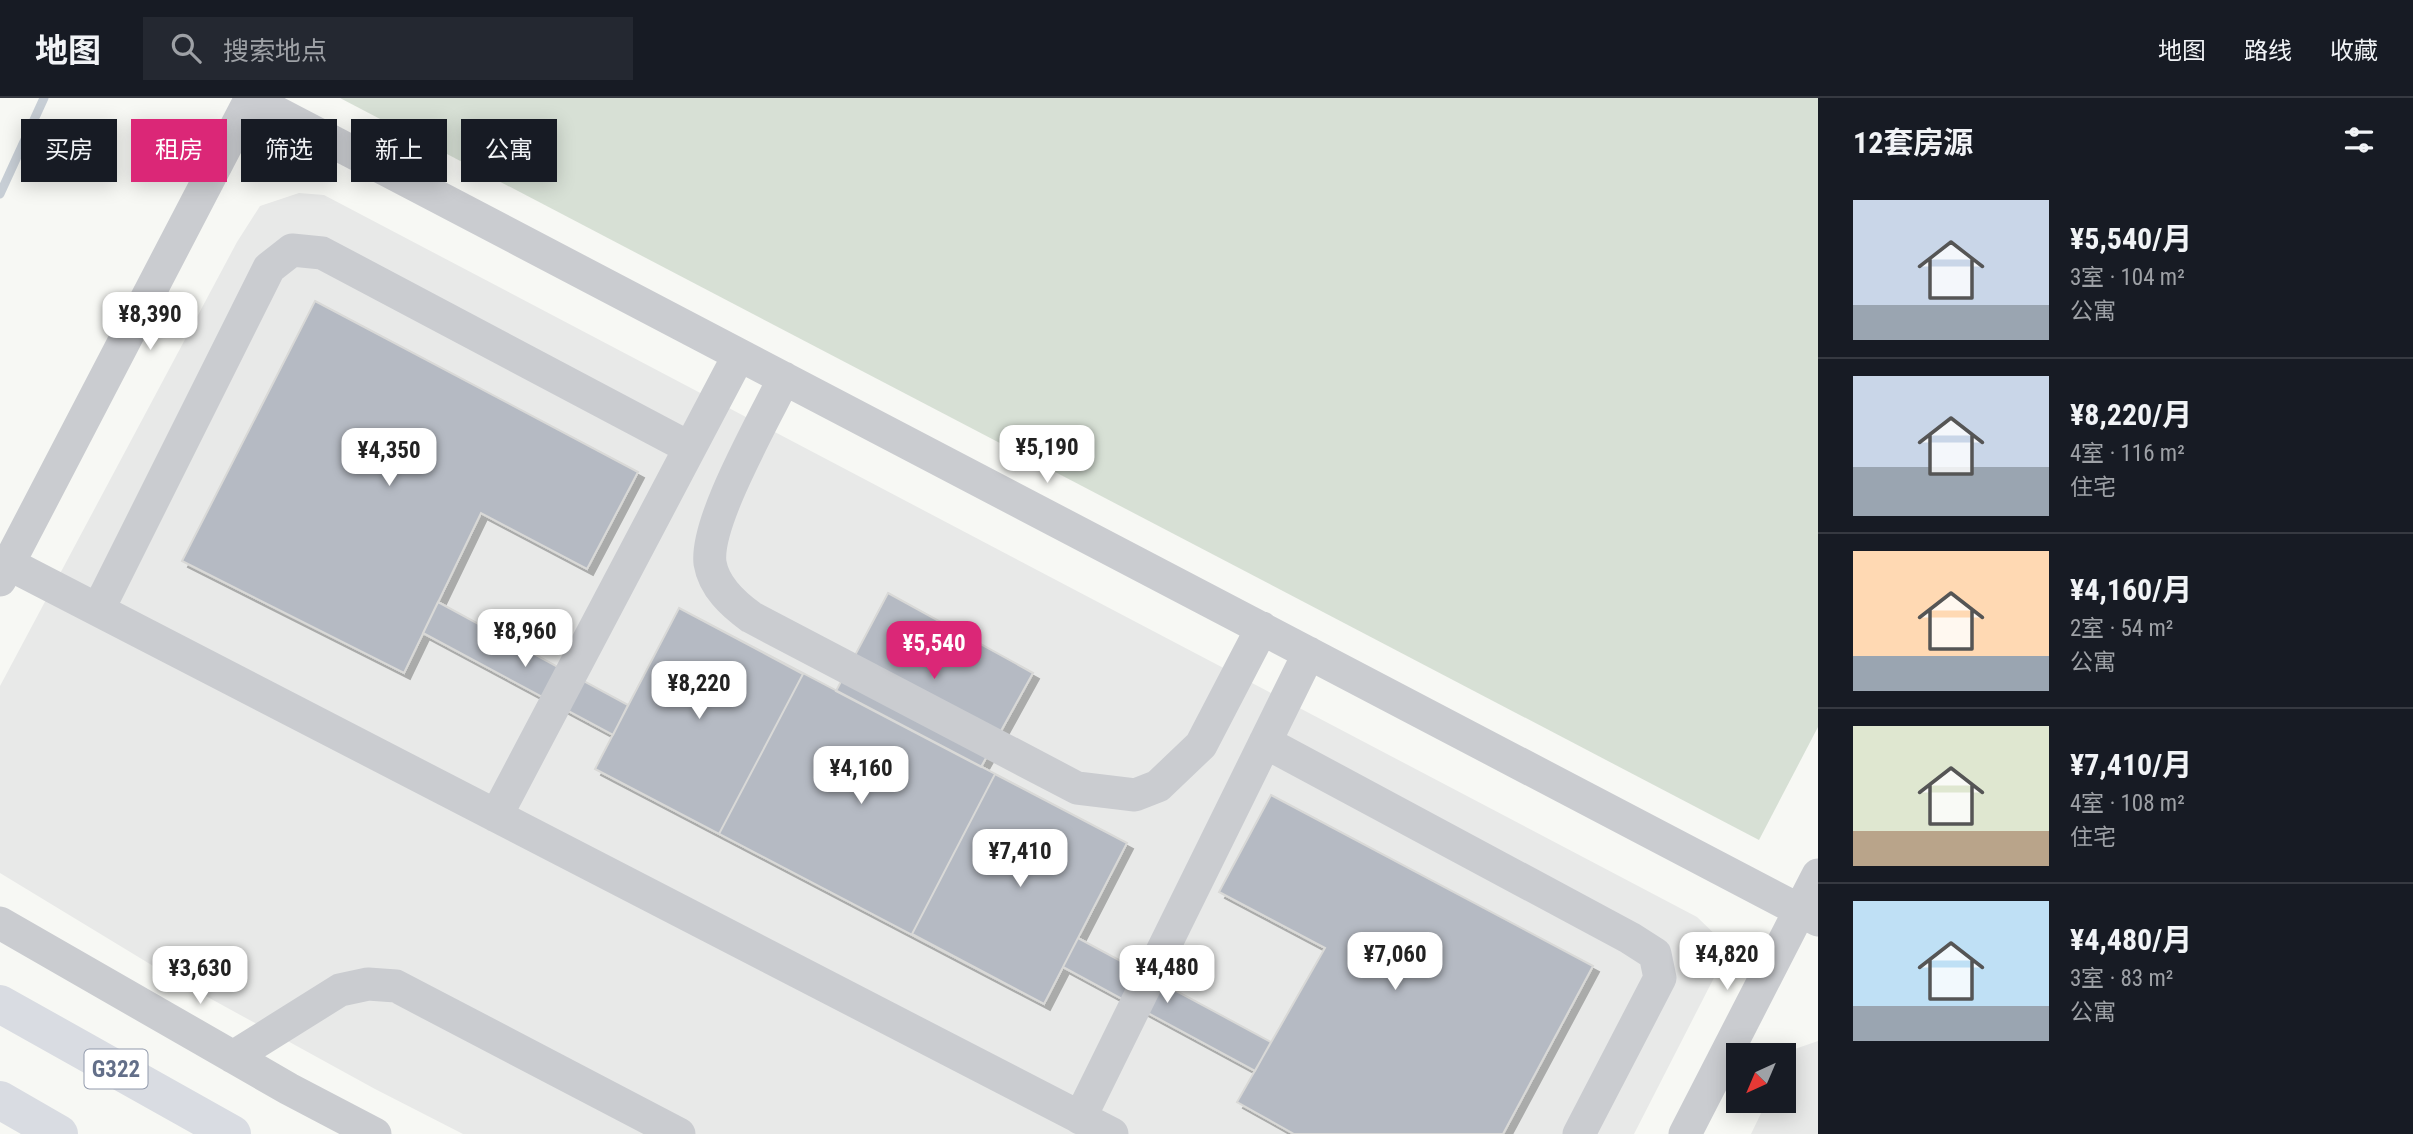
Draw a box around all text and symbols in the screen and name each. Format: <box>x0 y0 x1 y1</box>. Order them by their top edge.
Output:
search box <box>143 17 633 80</box>
icon: search <box>167 29 205 67</box>
text: 地图 <box>35 31 101 70</box>
text: 搜索地点 <box>223 36 327 66</box>
text: 地图 <box>2158 37 2206 65</box>
text: 路线 <box>2244 37 2292 65</box>
text: 收藏 <box>2330 37 2378 65</box>
chip: 买房 <box>21 119 117 182</box>
chip: 租房 <box>131 119 227 182</box>
chip: 筛选 <box>241 119 337 182</box>
chip: 新上 <box>351 119 447 182</box>
chip: 公寓 <box>461 119 557 182</box>
icon: filters <box>2340 121 2378 159</box>
text: 12套房源 <box>1853 125 1973 160</box>
text: ¥5,540/月 <box>2070 221 2192 256</box>
icon: home <box>1909 228 1993 312</box>
text: 3室 · 104 m² <box>2070 264 2185 291</box>
pin: ¥8,390 <box>93 292 207 352</box>
text: 公寓 <box>2070 298 2116 325</box>
text: ¥8,390 <box>118 301 182 328</box>
text: ¥8,220/月 <box>2070 397 2192 432</box>
icon: home <box>1909 404 1993 488</box>
pin: ¥5,190 <box>990 426 1104 485</box>
pin: ¥4,350 <box>332 428 446 488</box>
text: ¥5,190 <box>1015 434 1079 461</box>
text: ¥4,350 <box>357 437 421 464</box>
text: 4室 · 116 m² <box>2070 440 2185 467</box>
text: 住宅 <box>2070 474 2116 501</box>
text: ¥4,160/月 <box>2070 572 2192 607</box>
icon: home <box>1909 579 1993 663</box>
pin: ¥8,960 <box>468 610 582 669</box>
text: 2室 · 54 m² <box>2070 615 2173 642</box>
text: ¥8,960 <box>493 618 557 645</box>
pin: ¥5,540 <box>877 622 991 681</box>
text: ¥5,540 <box>902 630 966 657</box>
text: 公寓 <box>2070 649 2116 676</box>
pin: ¥8,220 <box>642 662 756 721</box>
text: ¥8,220 <box>667 670 731 697</box>
pin: ¥4,160 <box>804 746 918 806</box>
text: ¥7,410/月 <box>2070 747 2192 782</box>
icon: home <box>1909 754 1993 838</box>
text: ¥4,160 <box>829 755 893 782</box>
text: 4室 · 108 m² <box>2070 790 2185 817</box>
text: 住宅 <box>2070 824 2116 851</box>
pin: ¥7,410 <box>963 830 1077 889</box>
text: ¥7,410 <box>988 838 1052 865</box>
text: ¥4,480/月 <box>2070 922 2192 957</box>
icon: home <box>1909 929 1993 1013</box>
pin: ¥7,060 <box>1338 932 1452 992</box>
pin: ¥4,820 <box>1670 932 1784 992</box>
text: ¥7,060 <box>1363 941 1427 968</box>
text: ¥4,820 <box>1695 941 1759 968</box>
pin: ¥3,630 <box>143 946 257 1006</box>
pin: ¥4,480 <box>1110 946 1224 1005</box>
text: ¥4,480 <box>1135 954 1199 981</box>
text: ¥3,630 <box>168 955 232 982</box>
text: 3室 · 83 m² <box>2070 965 2173 992</box>
text: 公寓 <box>2070 999 2116 1026</box>
north arrow <box>1726 1043 1796 1113</box>
map controls <box>1726 1043 1796 1113</box>
road number: G322 <box>85 1050 148 1088</box>

